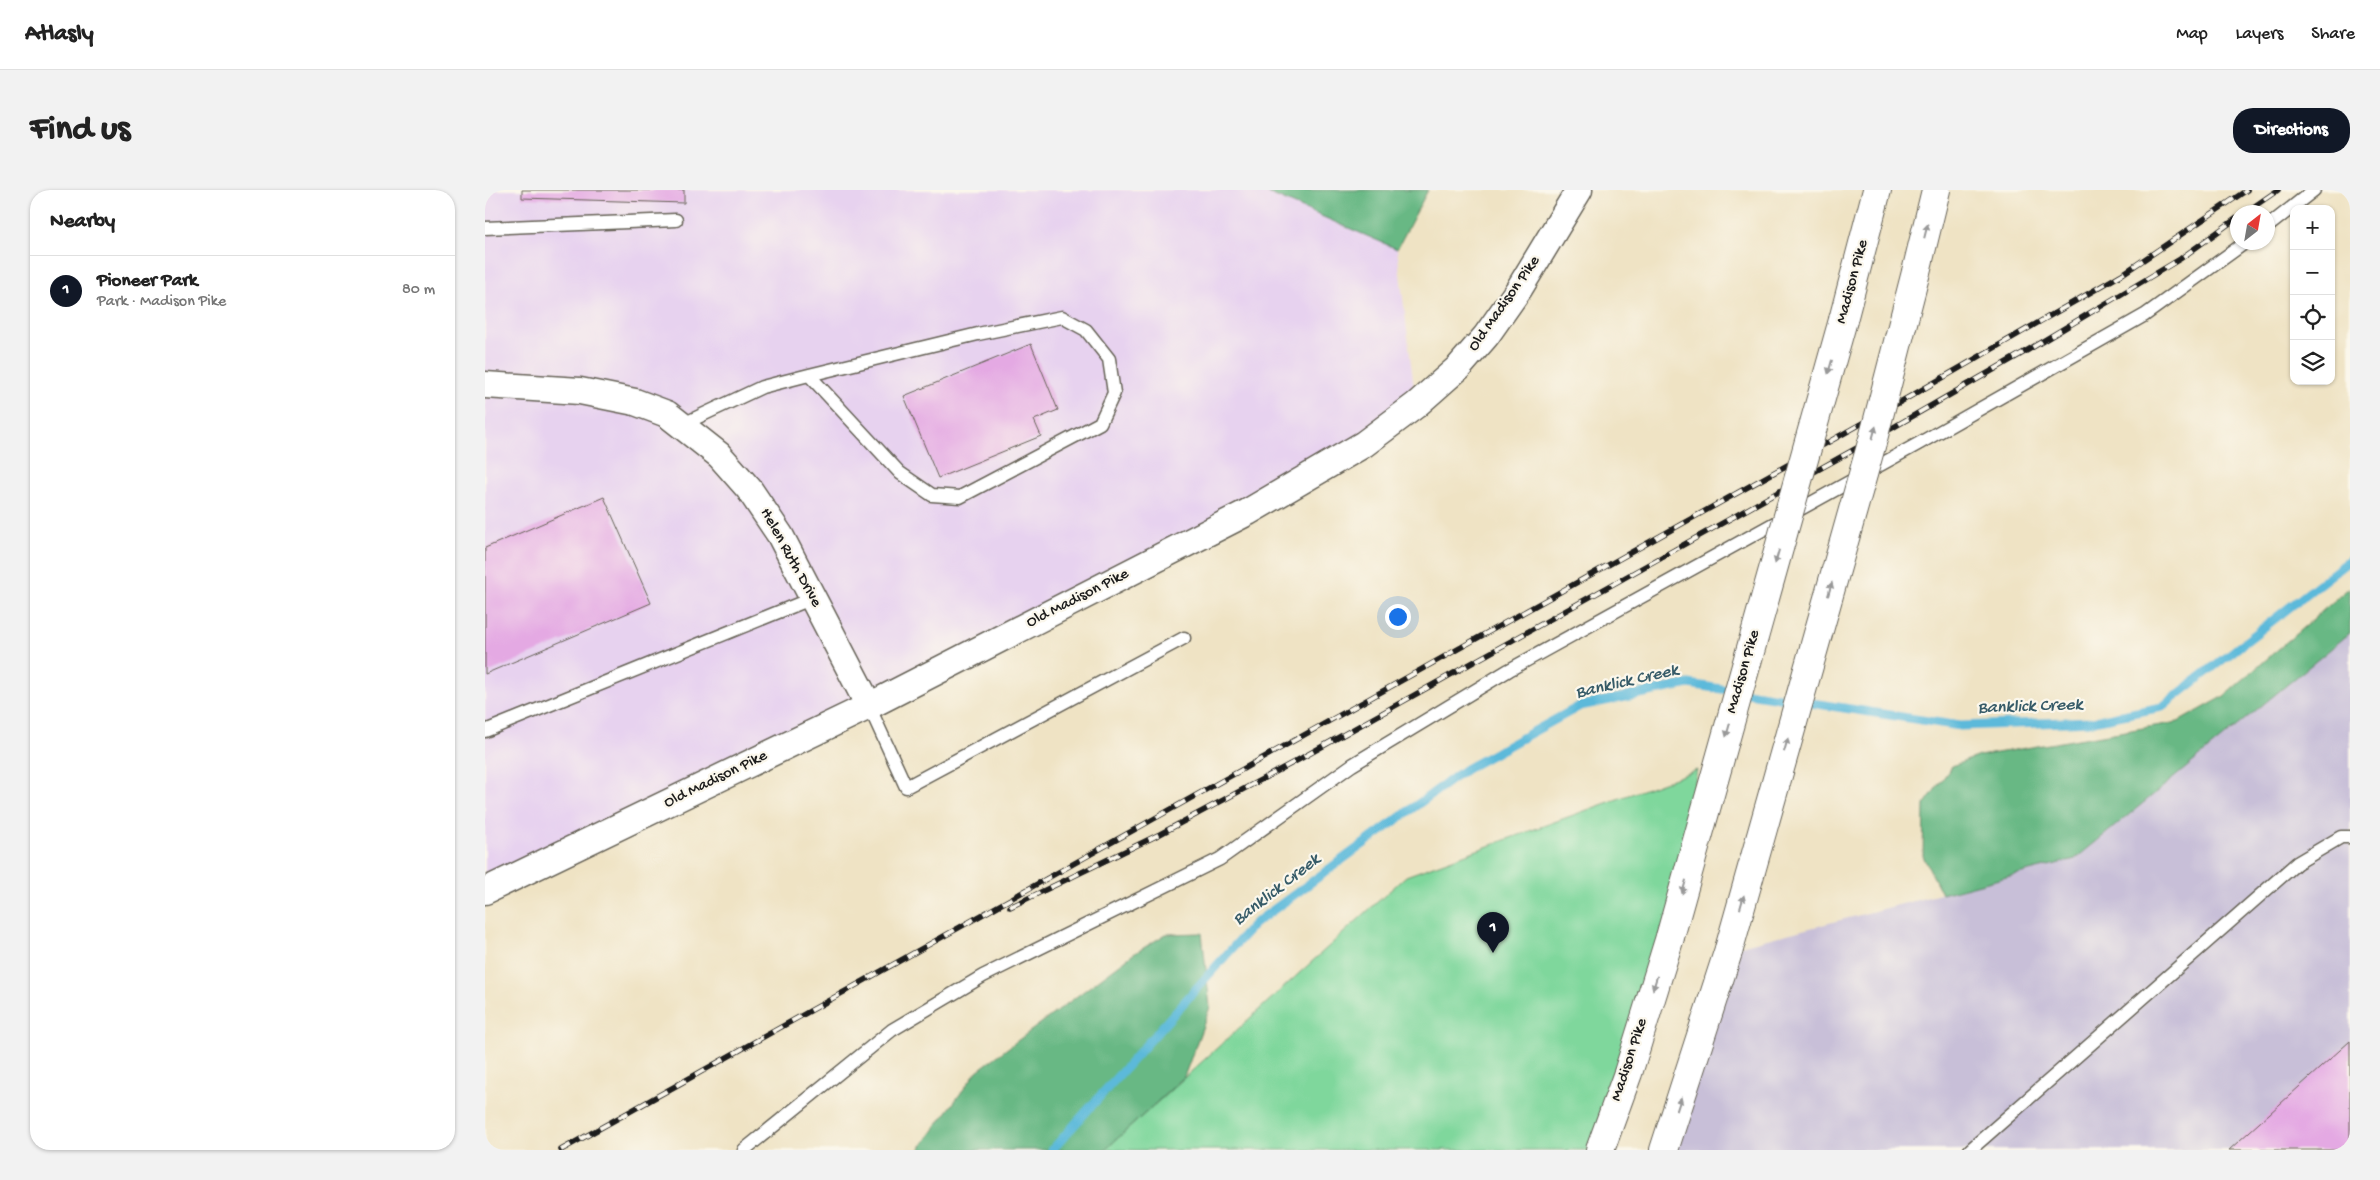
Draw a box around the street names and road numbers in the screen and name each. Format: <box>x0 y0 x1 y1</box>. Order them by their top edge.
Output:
street label: Madison Pike <box>1833 237 1874 326</box>
street label: Old Madison Pike <box>1465 252 1545 355</box>
street label: Helen Ruth Drive <box>755 505 825 611</box>
street label: Old Madison Pike <box>1024 565 1133 633</box>
street label: Madison Pike <box>1723 627 1765 716</box>
street label: Old Madison Pike <box>661 746 771 813</box>
street label: Madison Pike <box>1608 1015 1653 1104</box>

